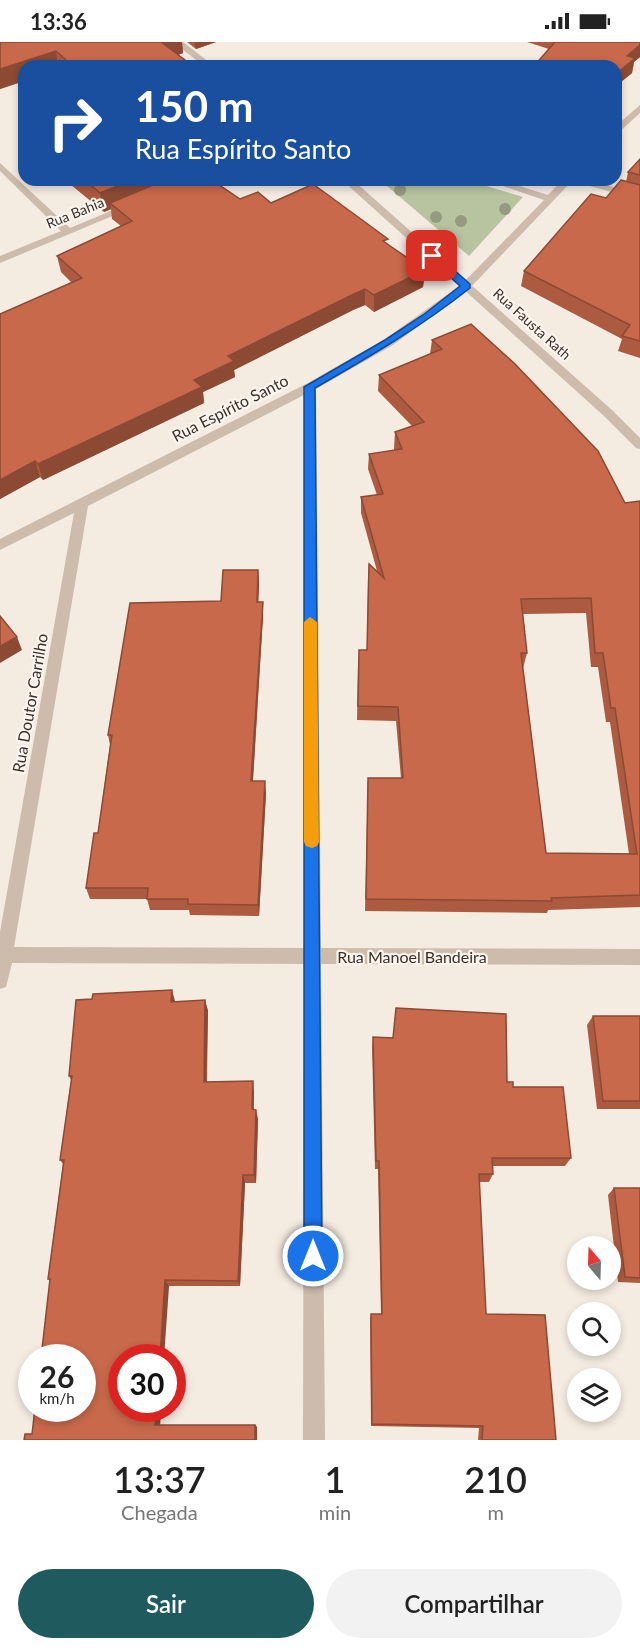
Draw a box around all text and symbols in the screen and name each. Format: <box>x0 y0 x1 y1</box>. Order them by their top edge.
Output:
text: 13:36 <box>30 8 87 35</box>
text: 150 m <box>135 81 253 131</box>
icon: right <box>36 84 114 162</box>
text: Rua Espírito Santo <box>135 132 351 165</box>
street label: Rua Bahia <box>43 193 106 232</box>
pin <box>406 230 457 281</box>
icon: arrive <box>415 239 448 272</box>
street label: Rua Fausta Rath <box>490 284 575 363</box>
street label: Rua Espírito Santo <box>168 370 291 445</box>
street label: Rua Doutor Carrilho <box>8 632 51 774</box>
street label: Rua Manoel Bandeira <box>337 947 487 966</box>
position arrow <box>281 1224 345 1288</box>
north arrow <box>567 1236 621 1290</box>
map controls <box>567 1236 621 1422</box>
button: search <box>567 1302 621 1356</box>
speed limit sign: 30 <box>108 1344 186 1422</box>
text: 26 <box>40 1358 74 1394</box>
button: layers <box>567 1368 621 1422</box>
text: km/h <box>39 1389 75 1407</box>
text: 13:37 <box>113 1457 206 1501</box>
text: 1 <box>325 1457 345 1501</box>
text: 210 <box>464 1457 527 1501</box>
text: Chegada <box>121 1500 198 1524</box>
text: min <box>319 1500 351 1524</box>
text: m <box>487 1500 504 1524</box>
button: Sair <box>18 1569 314 1638</box>
button: Compartilhar <box>326 1569 622 1638</box>

